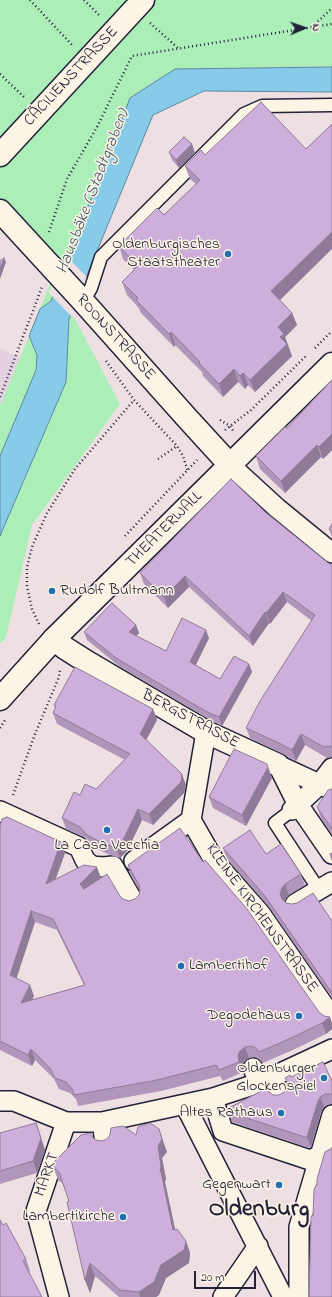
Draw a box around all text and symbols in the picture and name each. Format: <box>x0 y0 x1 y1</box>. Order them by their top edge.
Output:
north arrow <box>284 8 324 48</box>
street label: CÄCILIENSTRASSE <box>21 23 123 131</box>
text: N <box>308 24 324 32</box>
water label: Hausbäke (Stadtgraben) <box>53 107 135 277</box>
place label: Oldenburgisches Staatstheater <box>112 235 220 273</box>
marker: Oldenburgisches Staatstheater <box>223 249 233 259</box>
street label: ROONSTRASSE <box>71 291 159 385</box>
street label: THEATERWALL <box>123 488 207 572</box>
place label: Rudolf Bultmann <box>60 581 174 601</box>
marker: Rudolf Bultmann <box>47 586 57 596</box>
street label: BERGSTRASSE <box>138 686 242 754</box>
marker: La Casa Vecchia <box>102 825 112 835</box>
place label: La Casa Vecchia <box>55 836 159 856</box>
street label: KLEINE KIRCHENSTRASSE <box>201 841 321 997</box>
place label: Lambertihof <box>189 956 268 976</box>
marker: Lambertihof <box>176 961 186 971</box>
place label: Degodehaus <box>207 1006 291 1026</box>
marker: Degodehaus <box>294 1011 304 1021</box>
place label: Oldenburger Glockenspiel <box>236 1059 316 1097</box>
marker: Oldenburger Glockenspiel <box>319 1073 329 1083</box>
place label: Altes Rathaus <box>179 1103 273 1123</box>
marker: Altes Rathaus <box>276 1108 286 1118</box>
street label: MARKT <box>32 1150 64 1200</box>
place label: Gegenwart <box>202 1175 271 1195</box>
marker: Gegenwart <box>274 1180 284 1190</box>
district label: Oldenburg <box>209 1197 309 1225</box>
place label: Lambertikirche <box>22 1207 115 1227</box>
marker: Lambertikirche <box>118 1212 128 1222</box>
scale bar <box>196 1263 258 1289</box>
text: 20 m <box>201 1269 224 1287</box>

